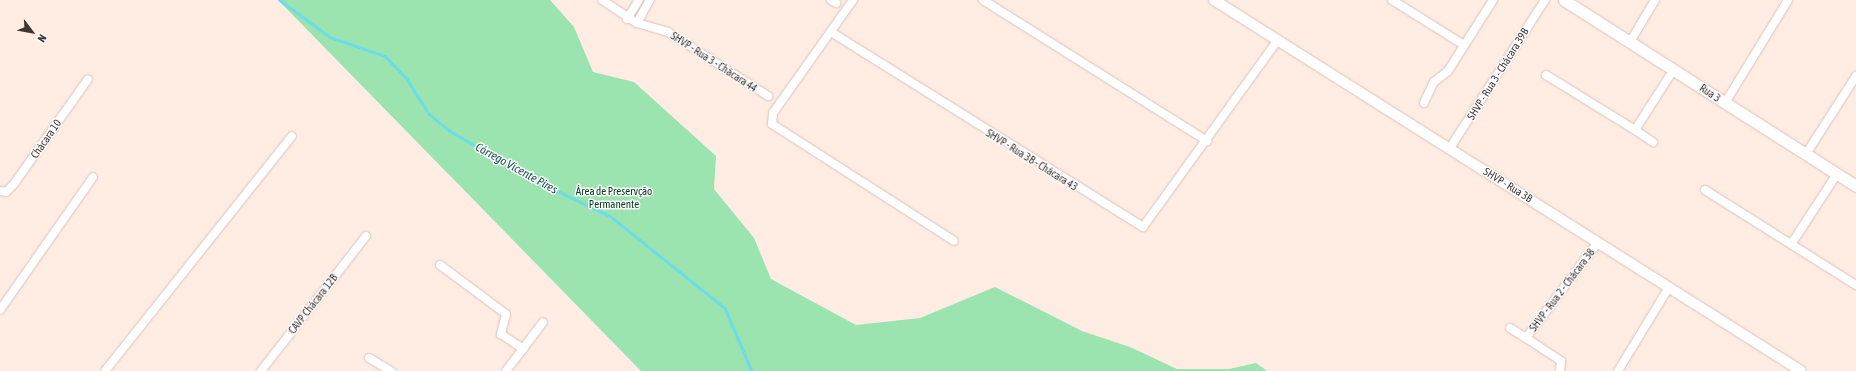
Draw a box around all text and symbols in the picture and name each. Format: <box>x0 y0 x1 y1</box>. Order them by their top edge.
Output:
north arrow <box>12 12 52 52</box>
street label: SHVP - Rua 3 - Chácara 39B <box>1464 26 1532 122</box>
street label: SHVP - Rua 3 - Chácara 44 <box>668 29 760 95</box>
text: N <box>35 32 49 44</box>
street label: Rua 3 <box>1697 81 1723 105</box>
street label: Chácara 10 <box>28 117 64 161</box>
street label: SHVP - Rua 3B - Chácara 43 <box>984 126 1080 194</box>
water label: Córrego Vicente Pires <box>472 140 560 198</box>
street label: SHVP - Rua 3B <box>1481 165 1535 205</box>
park label: Área de Preservção Permanente <box>576 185 652 211</box>
street label: SHVP - Rua 2 - Chácara 38 <box>1526 246 1598 334</box>
street label: CAVP Chácara 12B <box>286 271 340 337</box>

